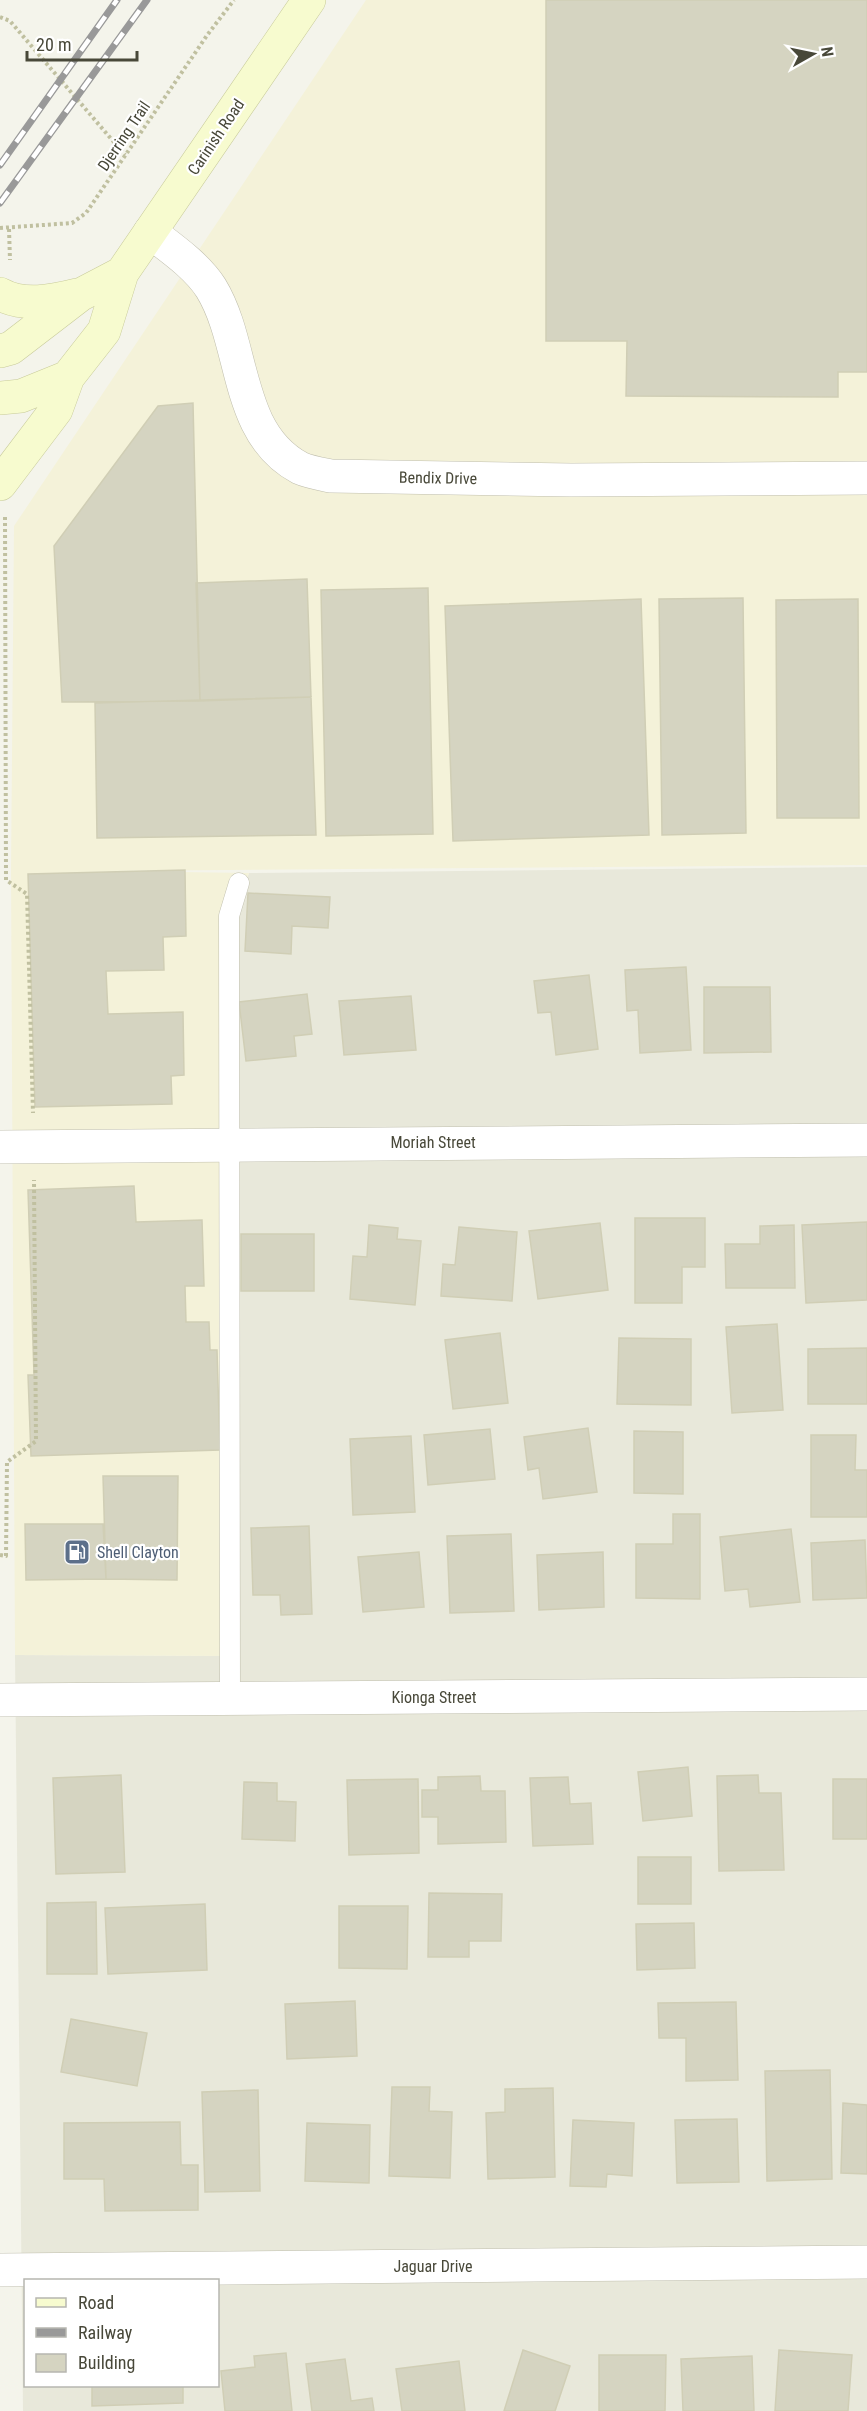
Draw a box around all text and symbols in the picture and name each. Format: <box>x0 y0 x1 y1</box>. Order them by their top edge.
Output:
scale bar <box>27 24 136 62</box>
north arrow <box>783 24 843 84</box>
text: 20 m <box>36 34 71 55</box>
text: N <box>817 45 837 58</box>
street label: Carinish Road <box>184 95 248 179</box>
street label: Djerring Trail <box>94 98 154 174</box>
street label: Bendix Drive <box>399 468 477 488</box>
street label: Moriah Street <box>390 1133 476 1152</box>
fuel station icon: Shell Clayton <box>62 1537 92 1567</box>
place label: Shell Clayton <box>97 1543 179 1562</box>
street label: Kionga Street <box>392 1688 477 1707</box>
street label: Jaguar Drive <box>393 2257 473 2276</box>
legend <box>24 2279 219 2387</box>
text: Road <box>78 2292 114 2313</box>
text: Railway <box>78 2322 133 2343</box>
text: Building <box>78 2352 135 2373</box>

